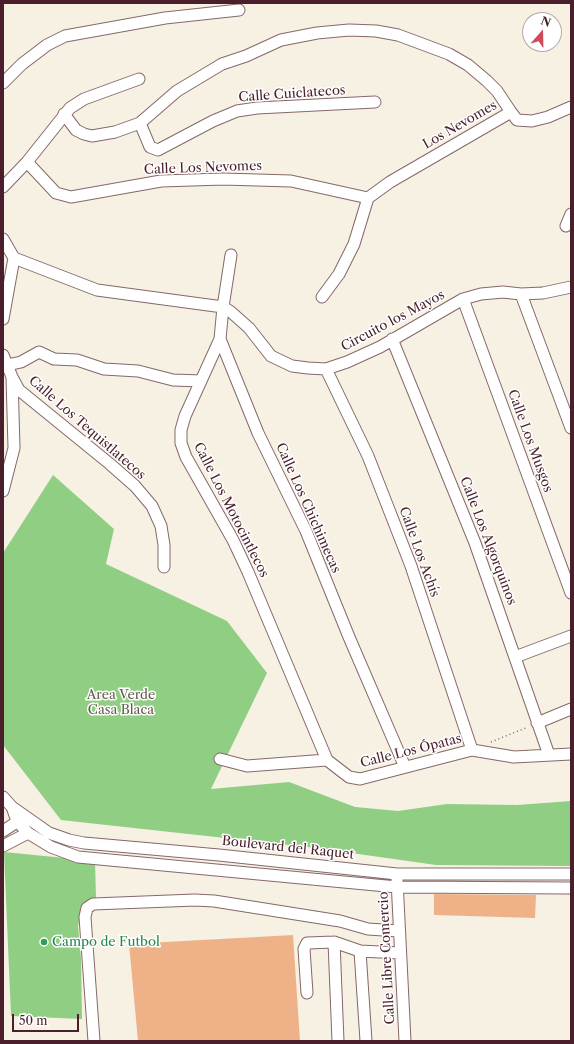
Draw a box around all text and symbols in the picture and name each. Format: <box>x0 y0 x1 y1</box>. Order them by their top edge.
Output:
north arrow <box>522 12 562 52</box>
text: N <box>539 13 553 30</box>
street label: Calle Cuiclatecos <box>238 82 346 106</box>
street label: Los Nevomes <box>420 98 500 152</box>
street label: Calle Los Nevomes <box>144 158 262 178</box>
street label: Circuito los Mayos <box>339 287 447 355</box>
street label: Calle Los Tequistlatecos <box>25 373 149 483</box>
street label: Calle Los Musgos <box>504 388 556 494</box>
street label: Calle Los Motocintlecos <box>190 440 272 580</box>
street label: Calle Los Chichimecas <box>272 441 344 575</box>
street label: Calle Los Algorquinos <box>456 475 520 607</box>
street label: Calle Los Achís <box>395 505 443 599</box>
park label: Area Verde Casa Blaca <box>87 687 155 718</box>
street label: Calle Los Ópatas <box>359 731 463 771</box>
street label: Boulevard del Raquet <box>221 833 355 863</box>
street label: Calle Libre Comercio <box>376 891 398 1025</box>
place label: Campo de Futbol <box>52 934 160 950</box>
marker: Campo de Futbol <box>39 937 49 947</box>
scale bar <box>14 1006 81 1032</box>
text: 50 m <box>19 1013 48 1028</box>

